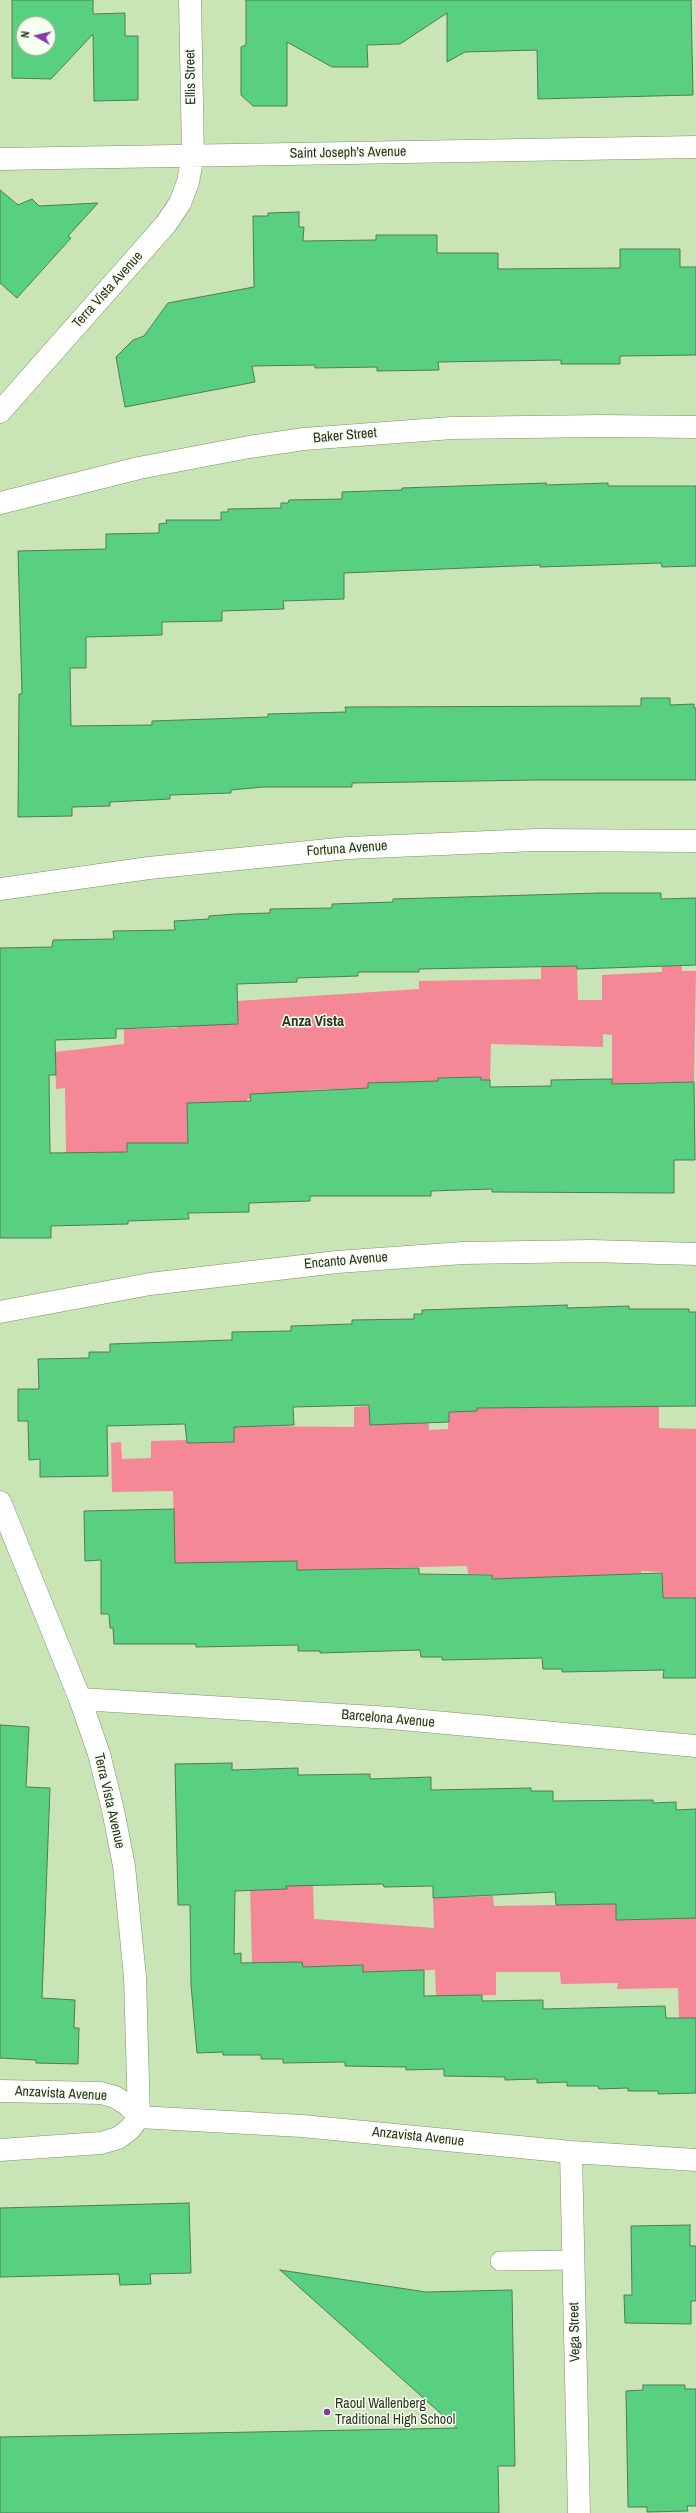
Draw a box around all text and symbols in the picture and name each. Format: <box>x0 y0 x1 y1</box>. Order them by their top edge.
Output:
north arrow <box>16 16 56 56</box>
text: N <box>18 30 32 39</box>
street label: Ellis Street <box>182 49 200 105</box>
street label: Saint Joseph's Avenue <box>289 144 407 162</box>
street label: Terra Vista Avenue <box>69 248 147 332</box>
street label: Baker Street <box>312 425 378 447</box>
street label: Fortuna Avenue <box>306 838 388 860</box>
district label: Anza Vista <box>282 1013 344 1031</box>
street label: Encanto Avenue <box>303 1249 389 1273</box>
street label: Barcelona Avenue <box>341 1707 435 1731</box>
street label: Terra Vista Avenue <box>90 1752 128 1850</box>
street label: Anzavista Avenue <box>14 2083 108 2105</box>
street label: Anzavista Avenue <box>371 2124 465 2150</box>
street label: Vega Street <box>566 2302 584 2362</box>
place label: Raoul Wallenberg Traditional High School <box>335 2396 455 2428</box>
marker: Raoul Wallenberg Traditional High School <box>322 2407 332 2417</box>

